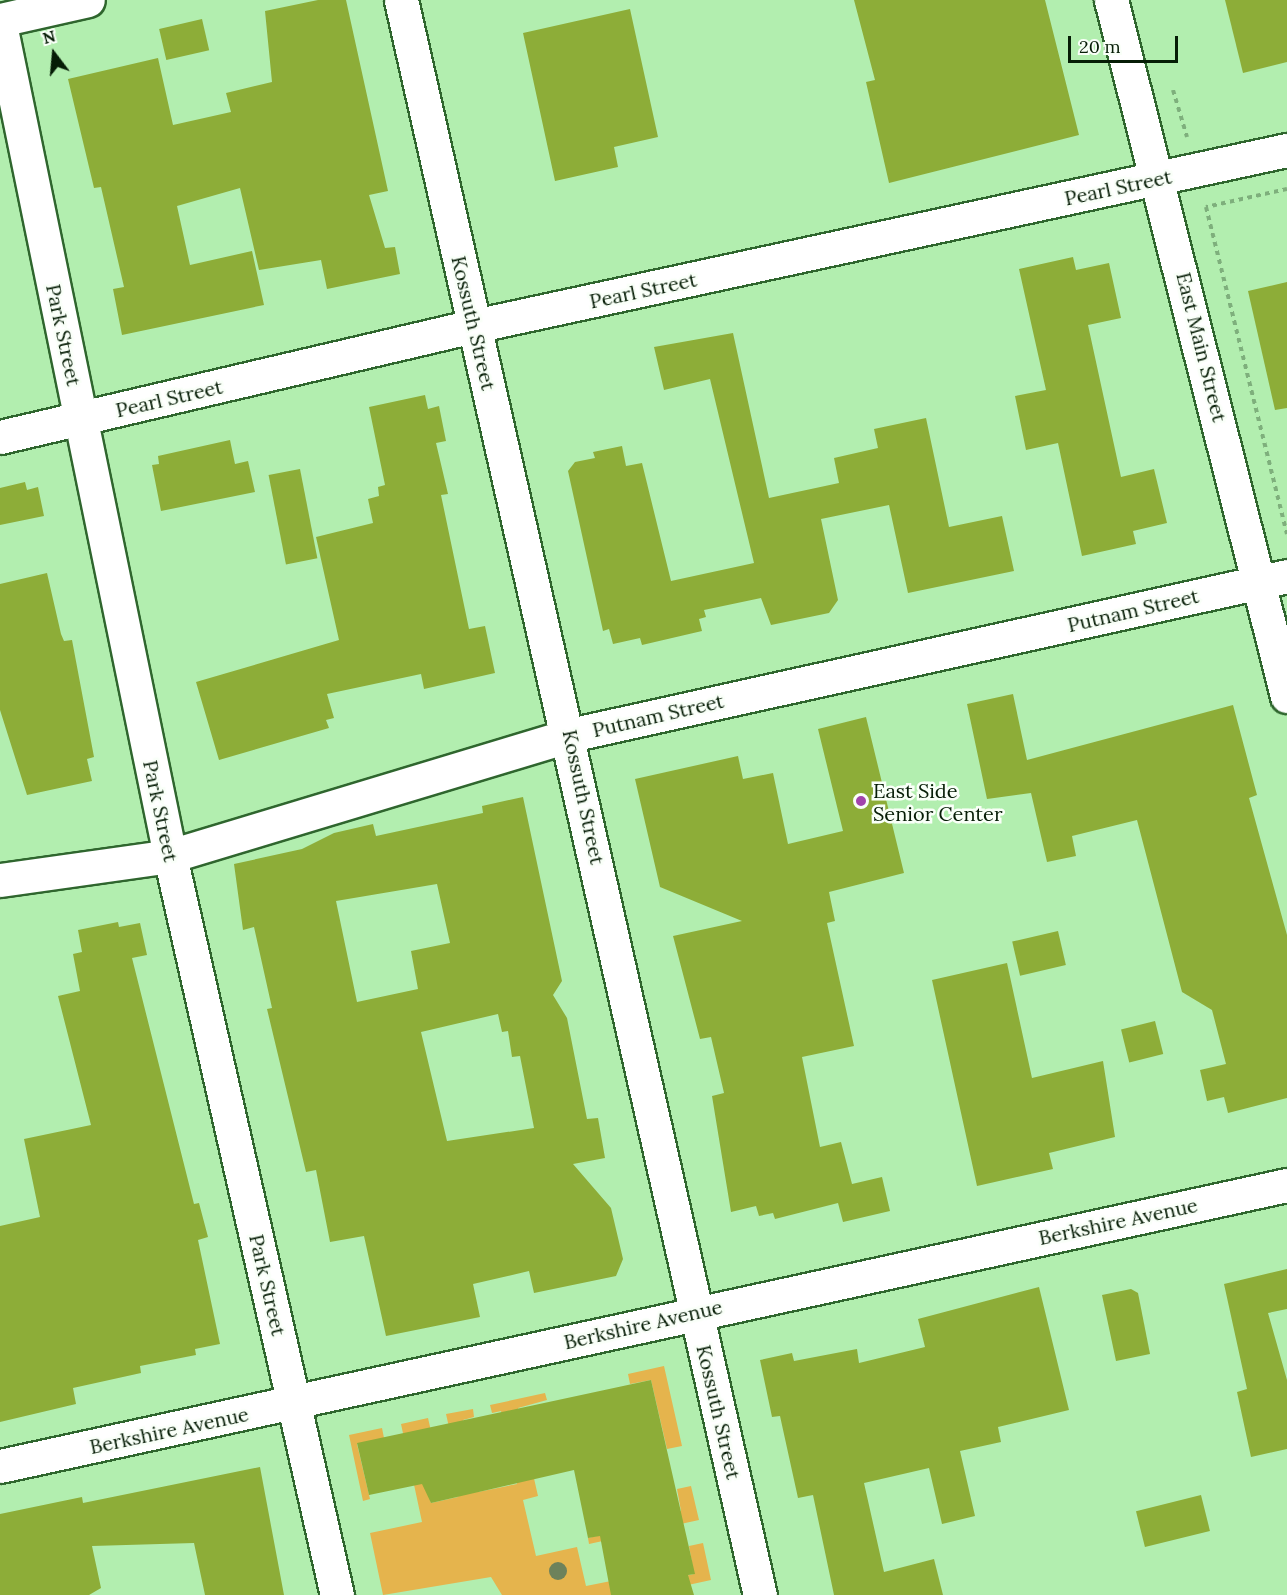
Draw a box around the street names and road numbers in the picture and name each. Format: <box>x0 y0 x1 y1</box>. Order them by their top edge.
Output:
street label: Pearl Street <box>1062 164 1174 210</box>
street label: Kossuth Street <box>447 253 501 393</box>
street label: Pearl Street <box>587 267 699 313</box>
street label: East Main Street <box>1172 270 1232 424</box>
street label: Park Street <box>41 282 87 388</box>
street label: Pearl Street <box>113 374 225 422</box>
street label: Putnam Street <box>1065 583 1201 637</box>
street label: Putnam Street <box>590 688 726 742</box>
street label: Kossuth Street <box>558 727 610 867</box>
street label: Park Street <box>138 758 184 864</box>
street label: Berkshire Avenue <box>1036 1192 1200 1250</box>
street label: Park Street <box>245 1232 291 1338</box>
street label: Berkshire Avenue <box>561 1294 725 1354</box>
street label: Kossuth Street <box>692 1342 746 1482</box>
street label: Berkshire Avenue <box>87 1401 251 1459</box>

